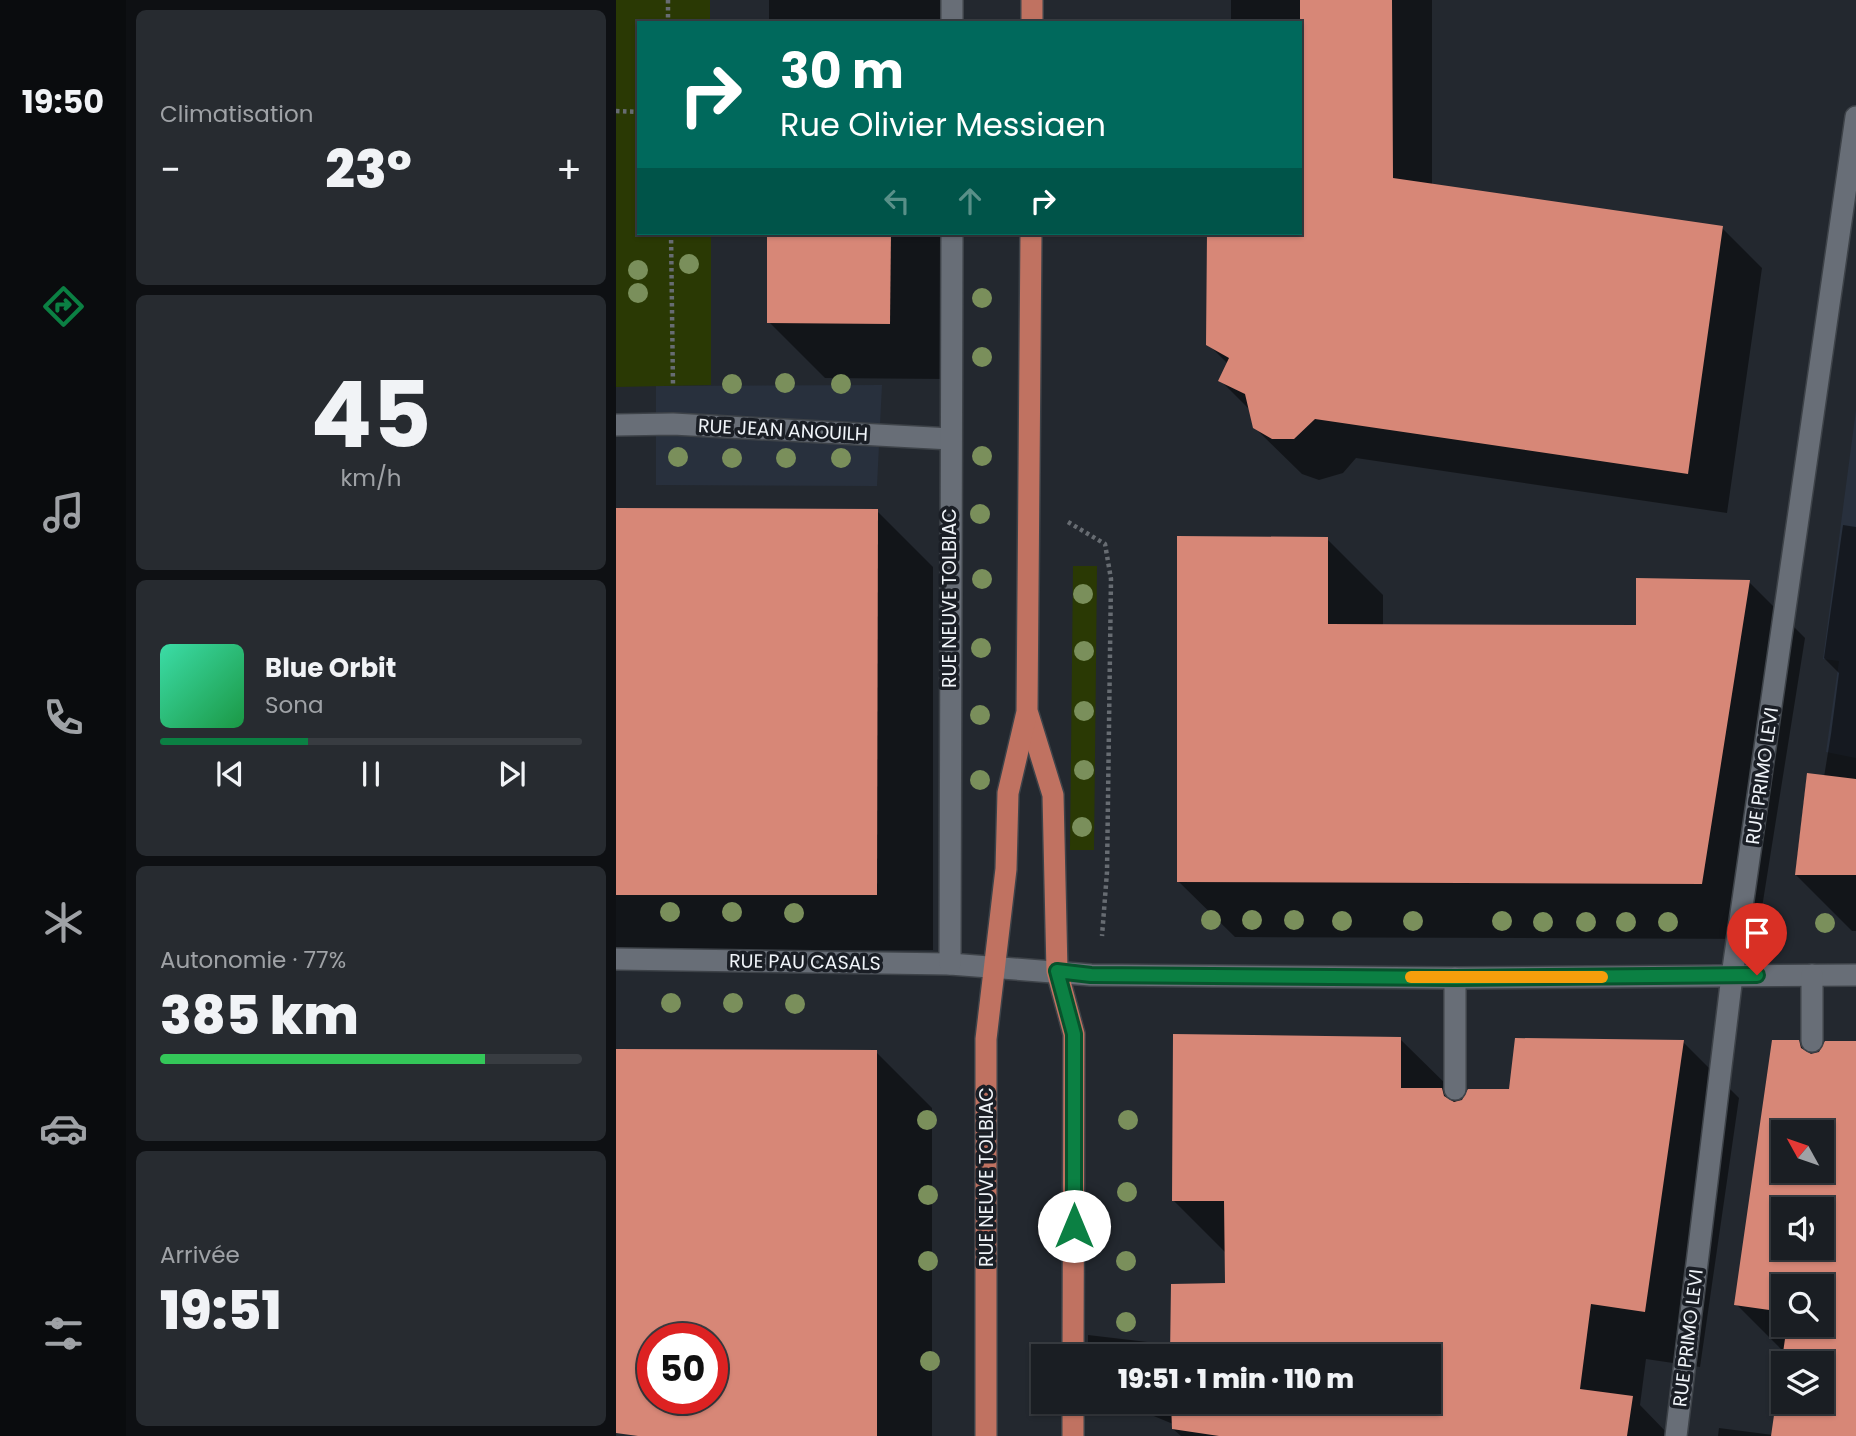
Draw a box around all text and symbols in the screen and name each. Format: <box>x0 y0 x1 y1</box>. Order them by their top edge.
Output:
text: 30 m <box>780 37 904 105</box>
icon: right <box>665 49 756 140</box>
text: 19:50 <box>22 79 104 124</box>
text: Climatisation <box>160 98 313 130</box>
text: Rue Olivier Messiaen <box>780 102 1106 147</box>
text: 23° <box>325 133 412 206</box>
text: − <box>160 143 181 196</box>
text: + <box>556 143 582 196</box>
icon: left <box>878 182 916 220</box>
icon: ahead <box>951 182 989 220</box>
icon: right <box>1024 182 1062 220</box>
icon: directions <box>39 282 88 331</box>
text: 45 <box>311 351 431 479</box>
street label: RUE JEAN ANOUILH <box>697 412 869 448</box>
text: km/h <box>340 462 402 494</box>
icon: music <box>39 488 88 537</box>
street label: RUE NEUVE TOLBIAC <box>936 508 963 688</box>
text: Blue Orbit <box>265 650 396 686</box>
text: Sona <box>265 689 324 721</box>
icon: phone <box>39 693 88 742</box>
street label: RUE PRIMO LEVI <box>1739 706 1785 846</box>
icon: previous <box>211 755 249 793</box>
icon: pause <box>352 755 390 793</box>
icon: next <box>493 755 531 793</box>
icon: climate <box>39 898 88 947</box>
pin <box>1727 903 1787 975</box>
icon: arrive <box>1738 914 1776 952</box>
text: Autonomie · 77% <box>160 944 346 976</box>
street label: RUE PAU CASALS <box>729 947 881 977</box>
text: 385 km <box>160 979 359 1052</box>
street label: RUE NEUVE TOLBIAC <box>973 1087 1000 1267</box>
icon: car <box>39 1104 88 1153</box>
north arrow <box>1771 1120 1834 1183</box>
map controls <box>1771 1120 1834 1414</box>
position arrow <box>1037 1189 1111 1263</box>
button: sound <box>1771 1197 1834 1260</box>
text: Arrivée <box>160 1239 240 1271</box>
street label: RUE PRIMO LEVI <box>1666 1268 1710 1408</box>
text: 19:51 <box>160 1274 282 1347</box>
button: search <box>1771 1274 1834 1337</box>
icon: filters <box>39 1309 88 1358</box>
speed limit sign: 50 <box>637 1323 728 1414</box>
button: layers <box>1771 1351 1834 1414</box>
text: 19:51 · 1 min · 110 m <box>1118 1361 1354 1397</box>

